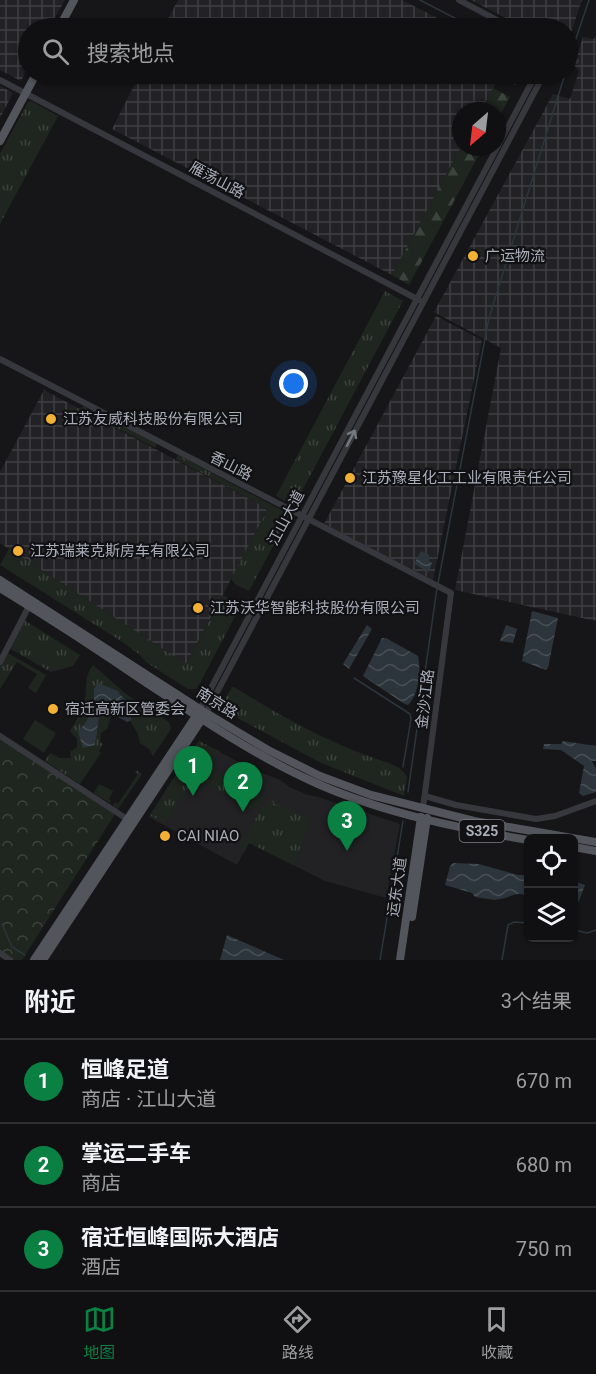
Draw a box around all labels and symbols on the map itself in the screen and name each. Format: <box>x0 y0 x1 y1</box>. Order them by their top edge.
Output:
north arrow <box>452 102 506 156</box>
street label: 雁荡山路 <box>186 158 248 202</box>
place label: 广运物流 <box>485 247 545 265</box>
marker: 广运物流 <box>466 249 480 263</box>
your location <box>279 369 308 398</box>
place label: 江苏友威科技股份有限公司 <box>63 410 243 428</box>
marker: 江苏友威科技股份有限公司 <box>44 412 58 426</box>
one-way arrow <box>346 430 357 448</box>
street label: 香山路 <box>207 448 255 484</box>
place label: 江苏豫星化工工业有限责任公司 <box>362 469 572 487</box>
marker: 江苏豫星化工工业有限责任公司 <box>343 471 357 485</box>
street label: 江山大道 <box>264 487 308 549</box>
place label: 江苏瑞莱克斯房车有限公司 <box>30 542 210 560</box>
marker: 江苏瑞莱克斯房车有限公司 <box>11 544 25 558</box>
place label: 江苏沃华智能科技股份有限公司 <box>210 599 420 617</box>
marker: 江苏沃华智能科技股份有限公司 <box>191 601 205 615</box>
street label: 金沙江路 <box>412 668 438 730</box>
street label: 南京路 <box>193 683 241 723</box>
place label: 宿迁高新区管委会 <box>65 700 185 718</box>
marker: 宿迁高新区管委会 <box>46 702 60 716</box>
pin: 1 <box>174 746 212 796</box>
pin: 2 <box>224 762 262 812</box>
pin: 3 <box>328 802 366 851</box>
road number: S325 <box>460 820 504 842</box>
place label: CAI NIAO <box>177 827 239 845</box>
marker: CAI NIAO <box>158 829 172 843</box>
street label: 运东大道 <box>384 856 410 918</box>

